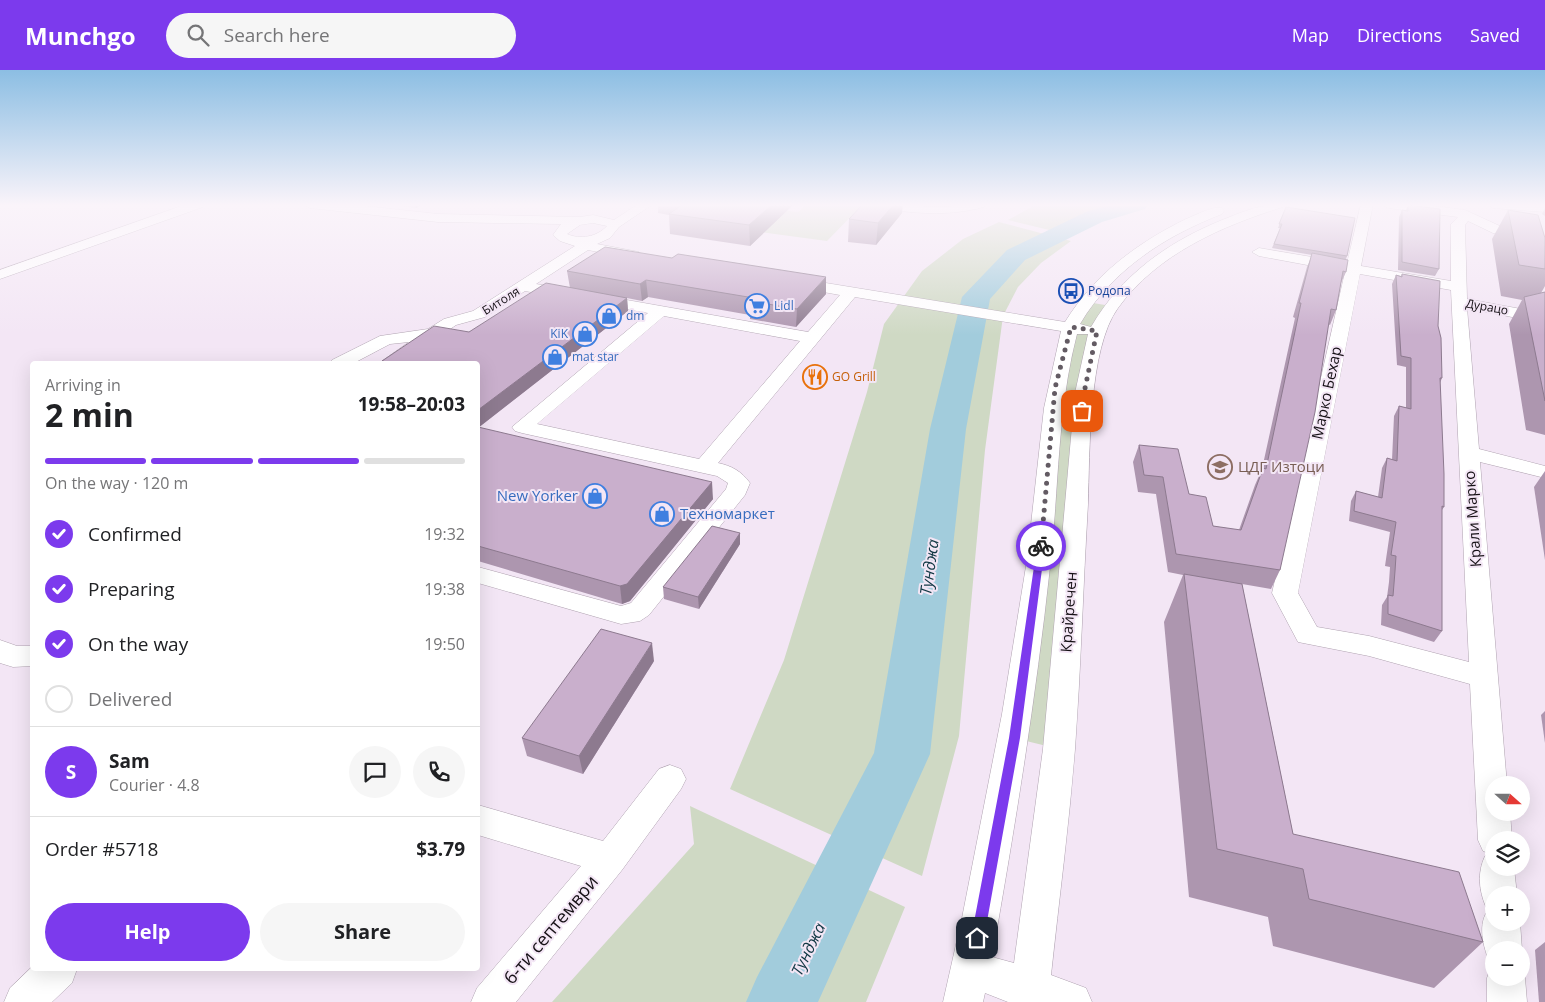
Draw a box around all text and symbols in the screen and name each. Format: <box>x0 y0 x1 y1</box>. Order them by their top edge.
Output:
search box <box>166 13 516 58</box>
text: Munchgo <box>25 19 136 52</box>
icon: search <box>184 21 212 49</box>
text: Search here <box>224 22 330 48</box>
text: Map <box>1292 23 1329 47</box>
text: Directions <box>1357 23 1442 47</box>
text: Saved <box>1470 23 1520 47</box>
bus stop icon: Родопа <box>1058 278 1084 304</box>
street label: Битоля <box>479 282 523 319</box>
place label: Родопа <box>1088 282 1131 299</box>
supermarket icon: Lidl <box>744 293 770 319</box>
street label: Дурацо <box>1464 294 1510 319</box>
place label: Lidl <box>774 297 794 314</box>
shop icon: dm <box>596 303 622 329</box>
place label: dm <box>626 307 644 324</box>
shop icon: KiK <box>572 321 598 347</box>
place label: KiK <box>550 325 569 342</box>
shop icon: mat star <box>542 344 568 370</box>
street label: Марко Бехар <box>1306 344 1346 441</box>
place label: mat star <box>572 348 619 365</box>
restaurant icon: GO Grill <box>802 364 828 390</box>
place label: GO Grill <box>832 368 876 385</box>
text: Arriving in <box>45 374 121 396</box>
pin <box>1061 390 1103 432</box>
text: 19:58–20:03 <box>358 391 465 417</box>
text: 2 min <box>45 393 134 436</box>
icon: bag <box>1068 397 1096 425</box>
school or university icon: ЦДГ Изтоци <box>1207 454 1233 480</box>
place label: ЦДГ Изтоци <box>1238 456 1325 476</box>
street label: Крали Марко <box>1459 470 1485 568</box>
text: On the way · 120 m <box>45 472 188 494</box>
shop icon: New Yorker <box>582 483 608 509</box>
place label: New Yorker <box>497 485 578 505</box>
shop icon: Техномаркет <box>649 501 675 527</box>
place label: Техномаркет <box>680 503 775 523</box>
icon: check <box>45 520 73 548</box>
text: Confirmed <box>88 521 182 547</box>
courier <box>1016 521 1066 571</box>
text: 19:32 <box>424 523 465 545</box>
icon: bike <box>1027 532 1055 560</box>
water label: Тунджа <box>914 538 944 596</box>
street label: Крайречен <box>1055 571 1081 653</box>
icon: check <box>45 575 73 603</box>
text: Preparing <box>88 576 175 602</box>
text: 19:38 <box>424 578 465 600</box>
icon: check <box>45 630 73 658</box>
text: On the way <box>88 631 188 657</box>
text: 19:50 <box>424 633 465 655</box>
text: Delivered <box>88 686 172 712</box>
button: chat <box>349 746 401 798</box>
button: phone <box>413 746 465 798</box>
text: Sam <box>109 748 150 774</box>
text: S <box>66 759 76 785</box>
text: Courier · 4.8 <box>109 774 200 796</box>
north arrow <box>1485 776 1530 821</box>
map controls <box>1485 776 1530 986</box>
button: layers <box>1485 831 1530 876</box>
text: Order #5718 <box>45 836 158 862</box>
text: $3.79 <box>416 836 465 862</box>
street label: 6-ти септември <box>498 870 603 989</box>
button: + <box>1485 886 1530 931</box>
button: Help <box>45 903 250 961</box>
button: Share <box>260 903 465 961</box>
pin <box>956 917 998 959</box>
water label: Тунджа <box>786 919 830 979</box>
icon: home <box>963 924 991 952</box>
button: − <box>1485 941 1530 986</box>

